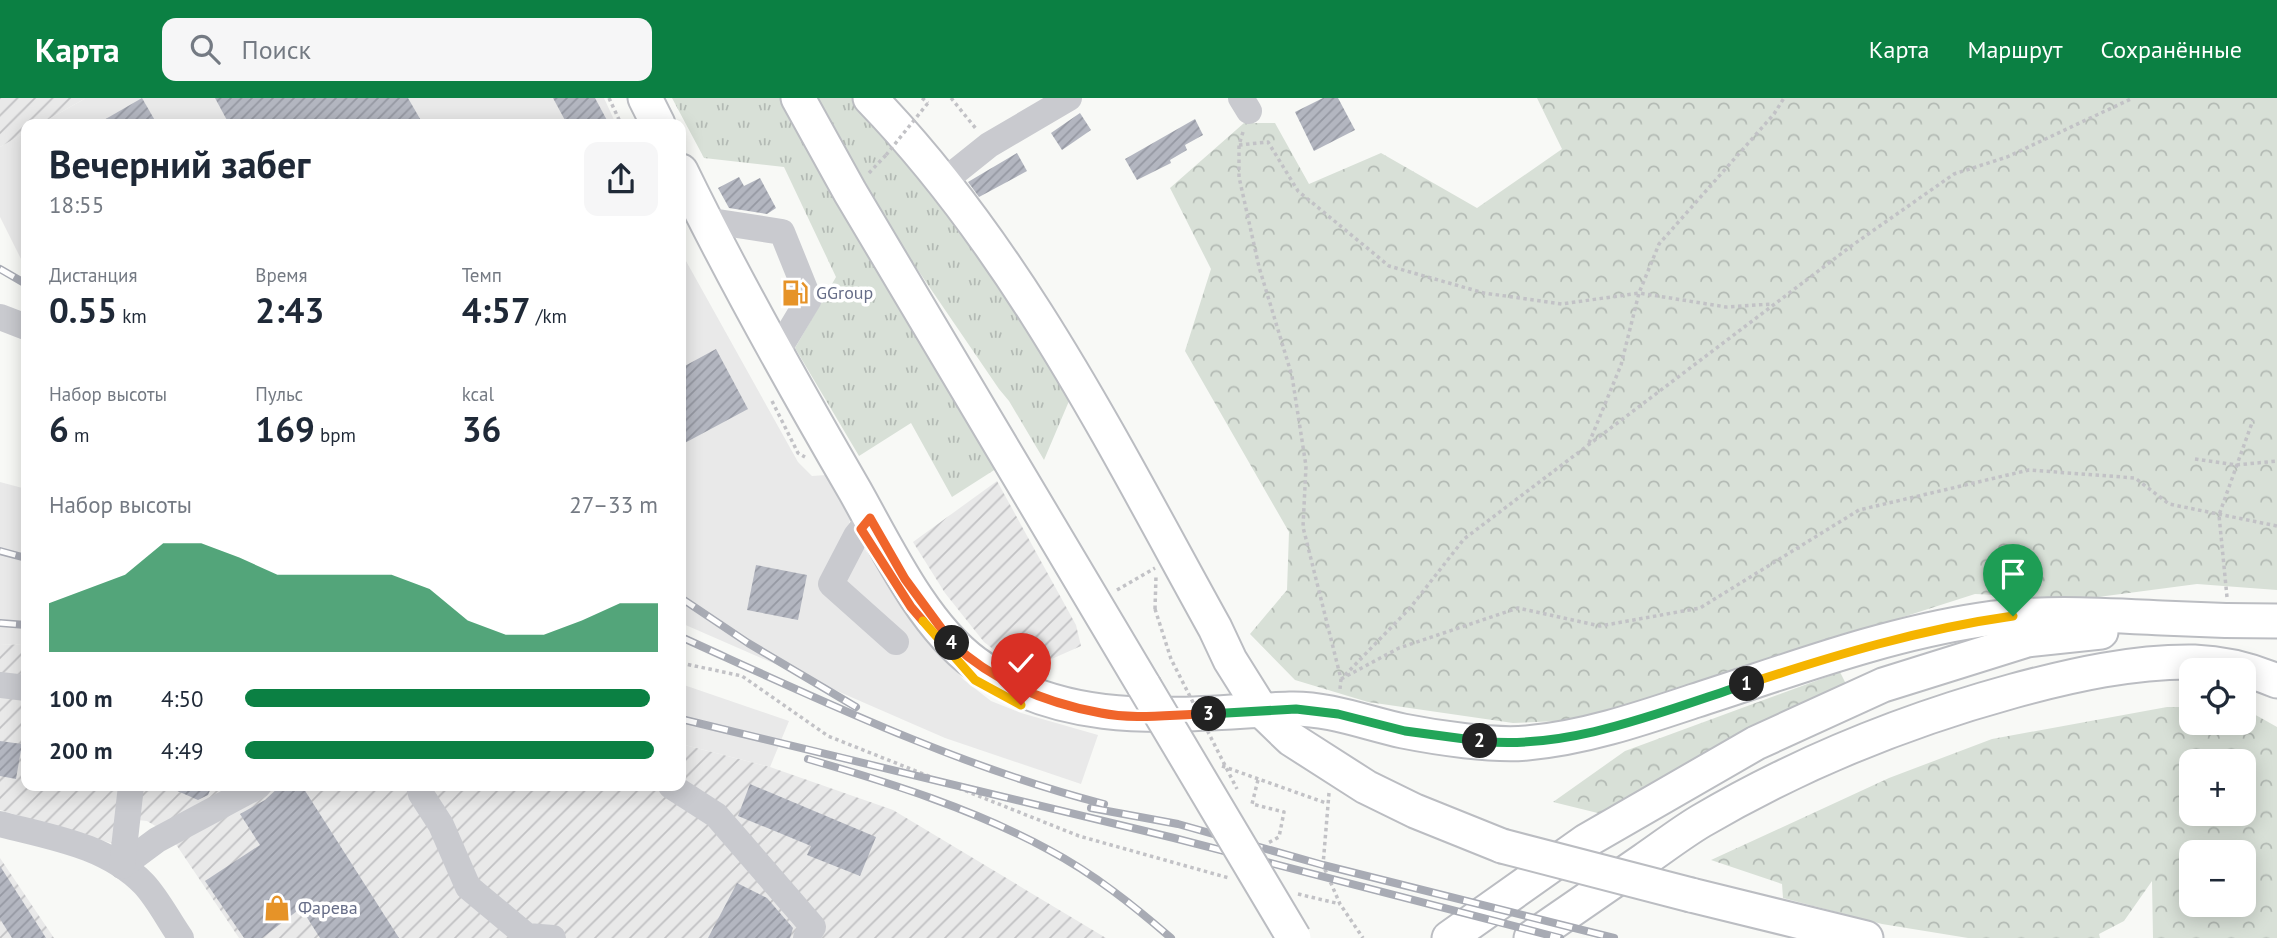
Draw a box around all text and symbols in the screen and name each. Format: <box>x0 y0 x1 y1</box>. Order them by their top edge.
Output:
search box <box>162 18 652 81</box>
text: Карта <box>35 28 120 71</box>
icon: search <box>186 30 224 68</box>
text: Поиск <box>242 33 311 66</box>
text: Карта <box>1869 34 1929 65</box>
text: Маршрут <box>1967 34 2062 65</box>
text: Сохранённые <box>2100 34 2242 65</box>
text: Вечерний забег <box>49 139 310 188</box>
button: share <box>584 142 658 216</box>
text: 18:55 <box>49 190 104 219</box>
text: Дистанция <box>49 263 137 287</box>
text: Время <box>255 263 308 287</box>
text: Темп <box>462 263 502 287</box>
fuel station icon: GGroup <box>780 278 810 308</box>
place label: GGroup <box>816 281 873 304</box>
text: 0.55 <box>49 287 117 333</box>
text: 2:43 <box>255 287 324 333</box>
text: 4:57 <box>462 287 531 333</box>
text: km <box>117 304 147 328</box>
text: /km <box>531 304 567 328</box>
text: Набор высоты <box>49 382 167 406</box>
text: Пульс <box>255 382 303 406</box>
text: kcal <box>462 382 494 406</box>
text: 6 <box>49 406 69 452</box>
text: 169 <box>255 406 315 452</box>
text: 36 <box>462 406 501 452</box>
text: m <box>69 423 89 447</box>
text: bpm <box>315 423 356 447</box>
text: Набор высоты <box>49 490 192 519</box>
text: 27–33 m <box>569 490 658 519</box>
pin <box>1983 544 2043 616</box>
icon: arrive <box>1994 555 2032 593</box>
pin: 4 <box>934 626 970 660</box>
text: 4 <box>946 630 957 654</box>
pin <box>991 633 1051 705</box>
icon: check <box>1002 644 1040 682</box>
map controls <box>2179 658 2256 917</box>
button: locate <box>2179 658 2256 735</box>
pin: 1 <box>1730 666 1764 702</box>
text: 1 <box>1741 671 1752 695</box>
text: 100 m <box>49 684 112 713</box>
text: 4:50 <box>161 684 204 713</box>
pin: 3 <box>1192 696 1226 732</box>
text: 3 <box>1203 701 1214 725</box>
pin: 2 <box>1462 724 1498 758</box>
text: 2 <box>1474 728 1485 752</box>
text: 200 m <box>49 736 112 765</box>
text: 4:49 <box>161 736 204 765</box>
button: + <box>2179 749 2256 826</box>
button: − <box>2179 840 2256 917</box>
shop icon: Фарева <box>262 893 292 923</box>
place label: Фарева <box>298 896 358 919</box>

